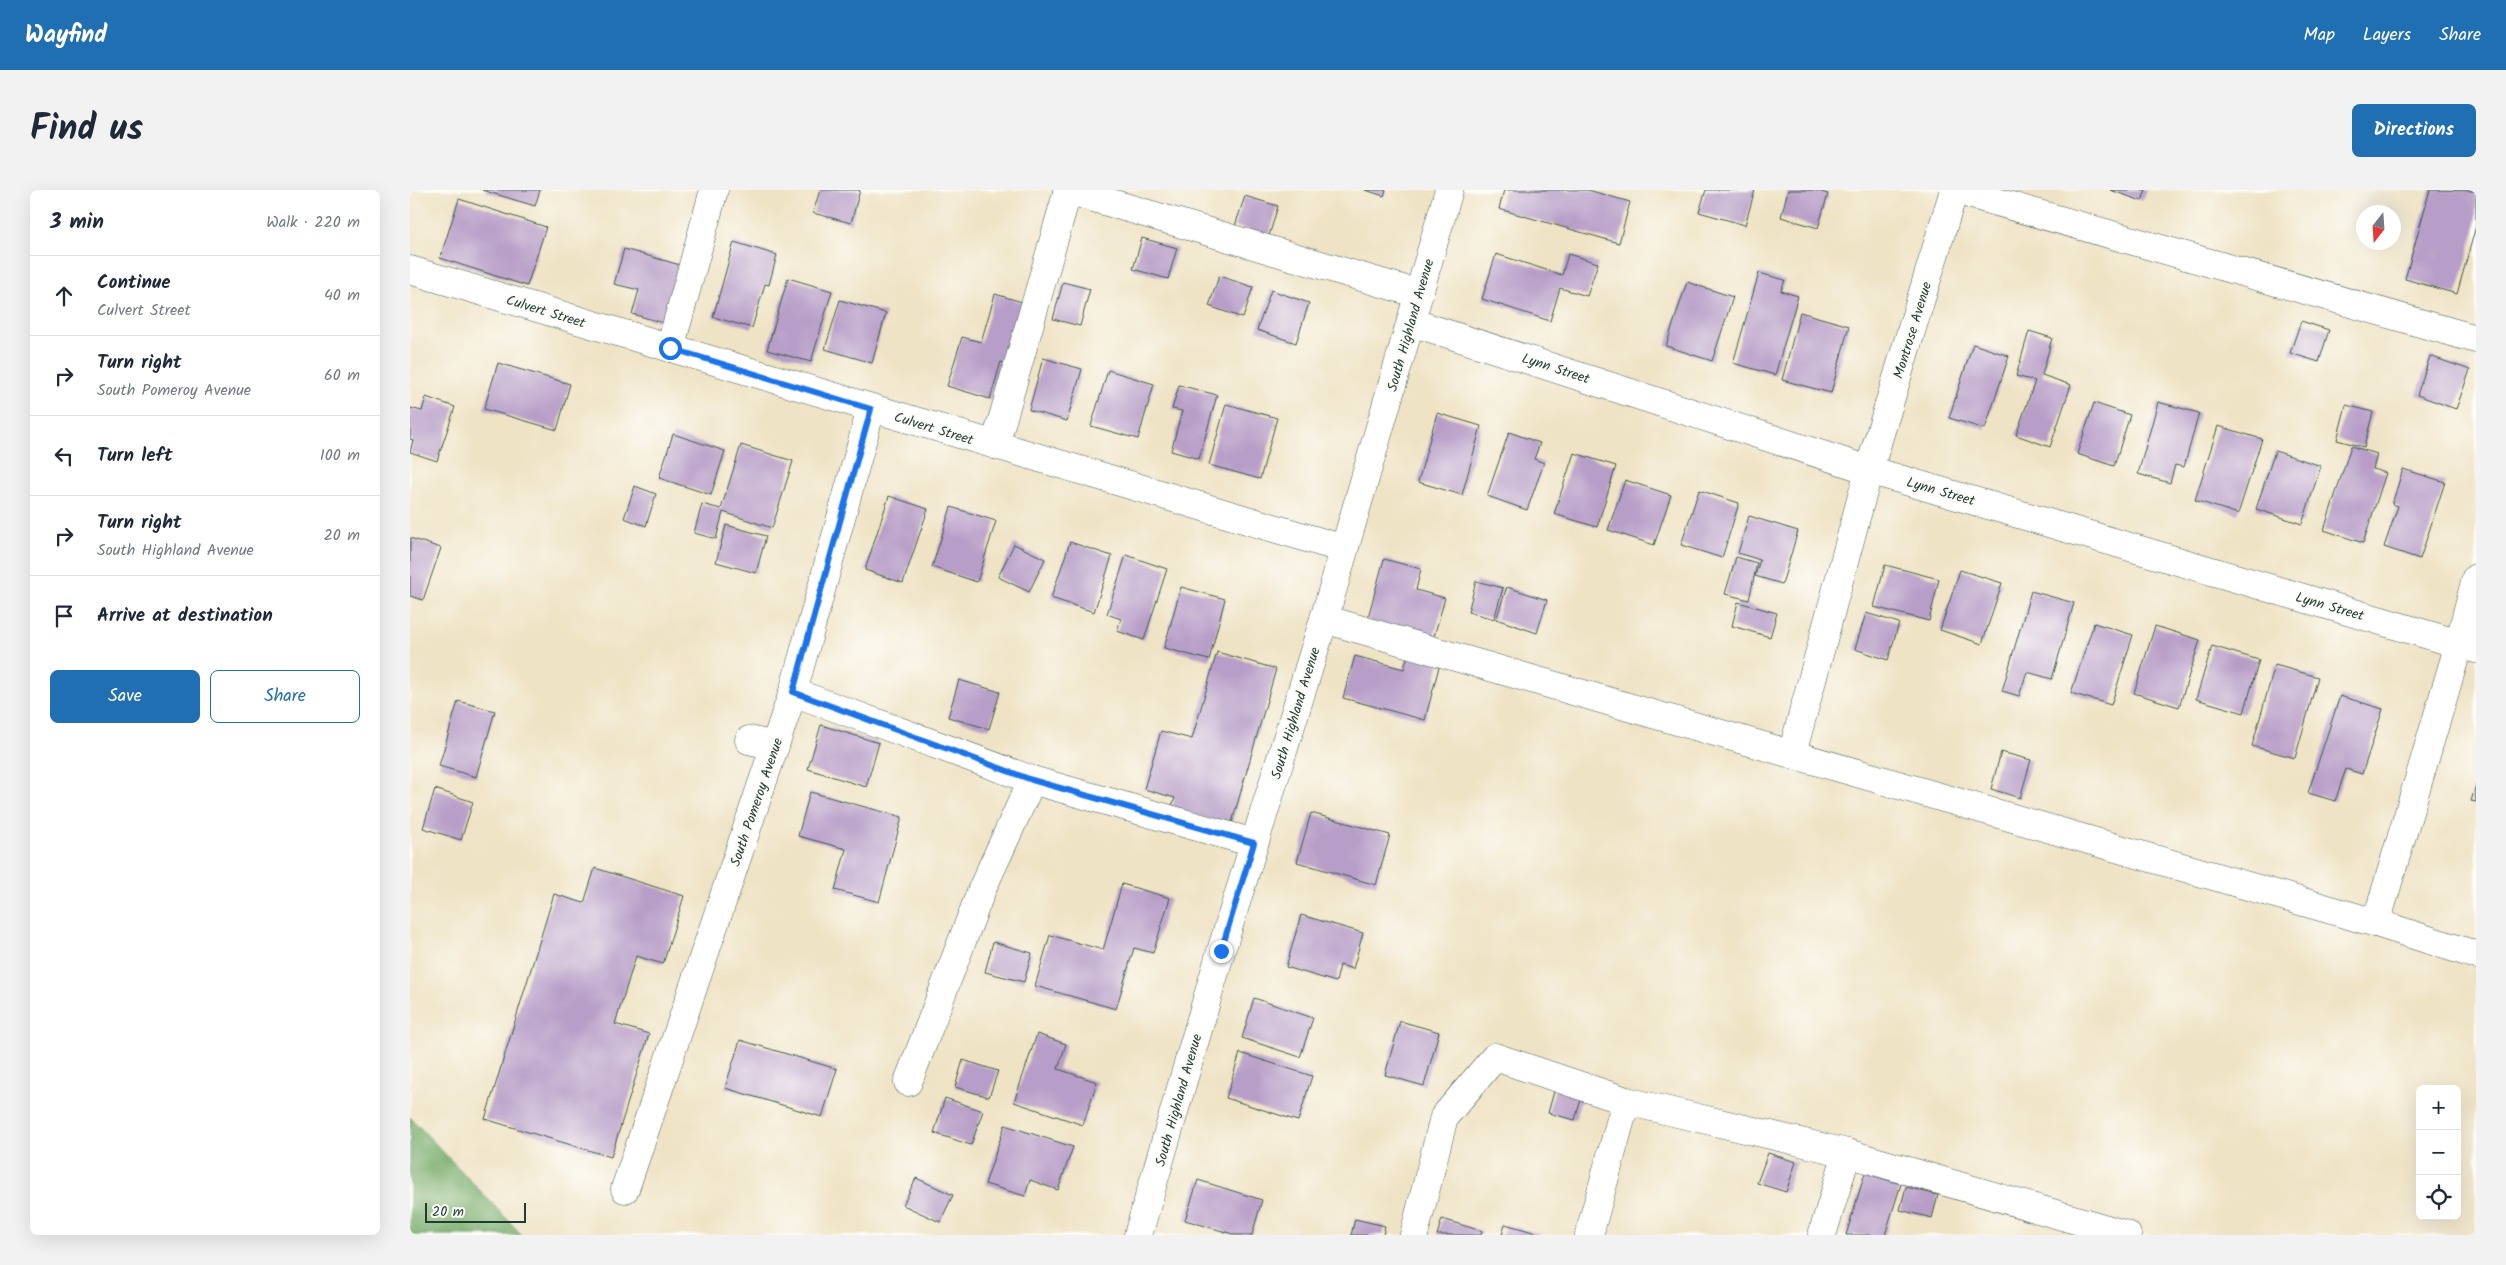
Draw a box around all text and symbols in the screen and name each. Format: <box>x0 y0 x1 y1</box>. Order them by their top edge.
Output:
text: Wayfind <box>25 16 107 55</box>
text: Map <box>2304 21 2335 50</box>
text: Layers <box>2363 21 2411 50</box>
text: Share <box>2439 21 2481 50</box>
text: Find us <box>30 102 143 158</box>
button: Directions <box>2352 104 2476 157</box>
north arrow <box>2356 205 2401 250</box>
text: 3 min <box>50 206 104 239</box>
text: Walk · 220 m <box>266 210 360 235</box>
street label: South Highland Avenue <box>1381 256 1441 394</box>
text: Continue <box>97 268 170 298</box>
street label: Montrose Avenue <box>1888 278 1938 381</box>
icon: ahead <box>50 282 78 310</box>
text: 40 m <box>324 283 360 308</box>
street label: Culvert Street <box>503 289 589 335</box>
text: Culvert Street <box>97 298 191 323</box>
route start <box>659 337 682 360</box>
text: Turn right <box>97 348 182 378</box>
street label: Lynn Street <box>1519 348 1593 390</box>
icon: right <box>50 362 78 390</box>
text: 60 m <box>324 363 360 388</box>
text: South Pomeroy Avenue <box>97 378 251 403</box>
street label: Culvert Street <box>891 406 977 452</box>
text: Turn left <box>97 441 172 471</box>
icon: left <box>50 442 78 470</box>
text: 100 m <box>320 443 360 468</box>
street label: Lynn Street <box>1904 472 1978 512</box>
text: Turn right <box>97 508 182 538</box>
icon: right <box>50 522 78 550</box>
text: 20 m <box>324 523 360 548</box>
text: South Highland Avenue <box>97 538 254 563</box>
street label: Lynn Street <box>2293 587 2367 627</box>
text: Arrive at destination <box>97 601 273 631</box>
icon: arrive <box>50 602 78 630</box>
street label: South Highland Avenue <box>1265 644 1327 782</box>
button: Save <box>50 670 200 723</box>
button: Share <box>210 670 360 723</box>
street label: South Pomeroy Avenue <box>725 734 790 870</box>
route end <box>1210 940 1233 963</box>
street label: South Highland Avenue <box>1149 1031 1209 1169</box>
map controls <box>2416 1085 2461 1220</box>
button: + <box>2416 1085 2461 1130</box>
button: − <box>2416 1130 2461 1175</box>
button: locate <box>2416 1175 2461 1220</box>
scale bar <box>425 1200 526 1223</box>
text: 20 m <box>432 1201 464 1223</box>

